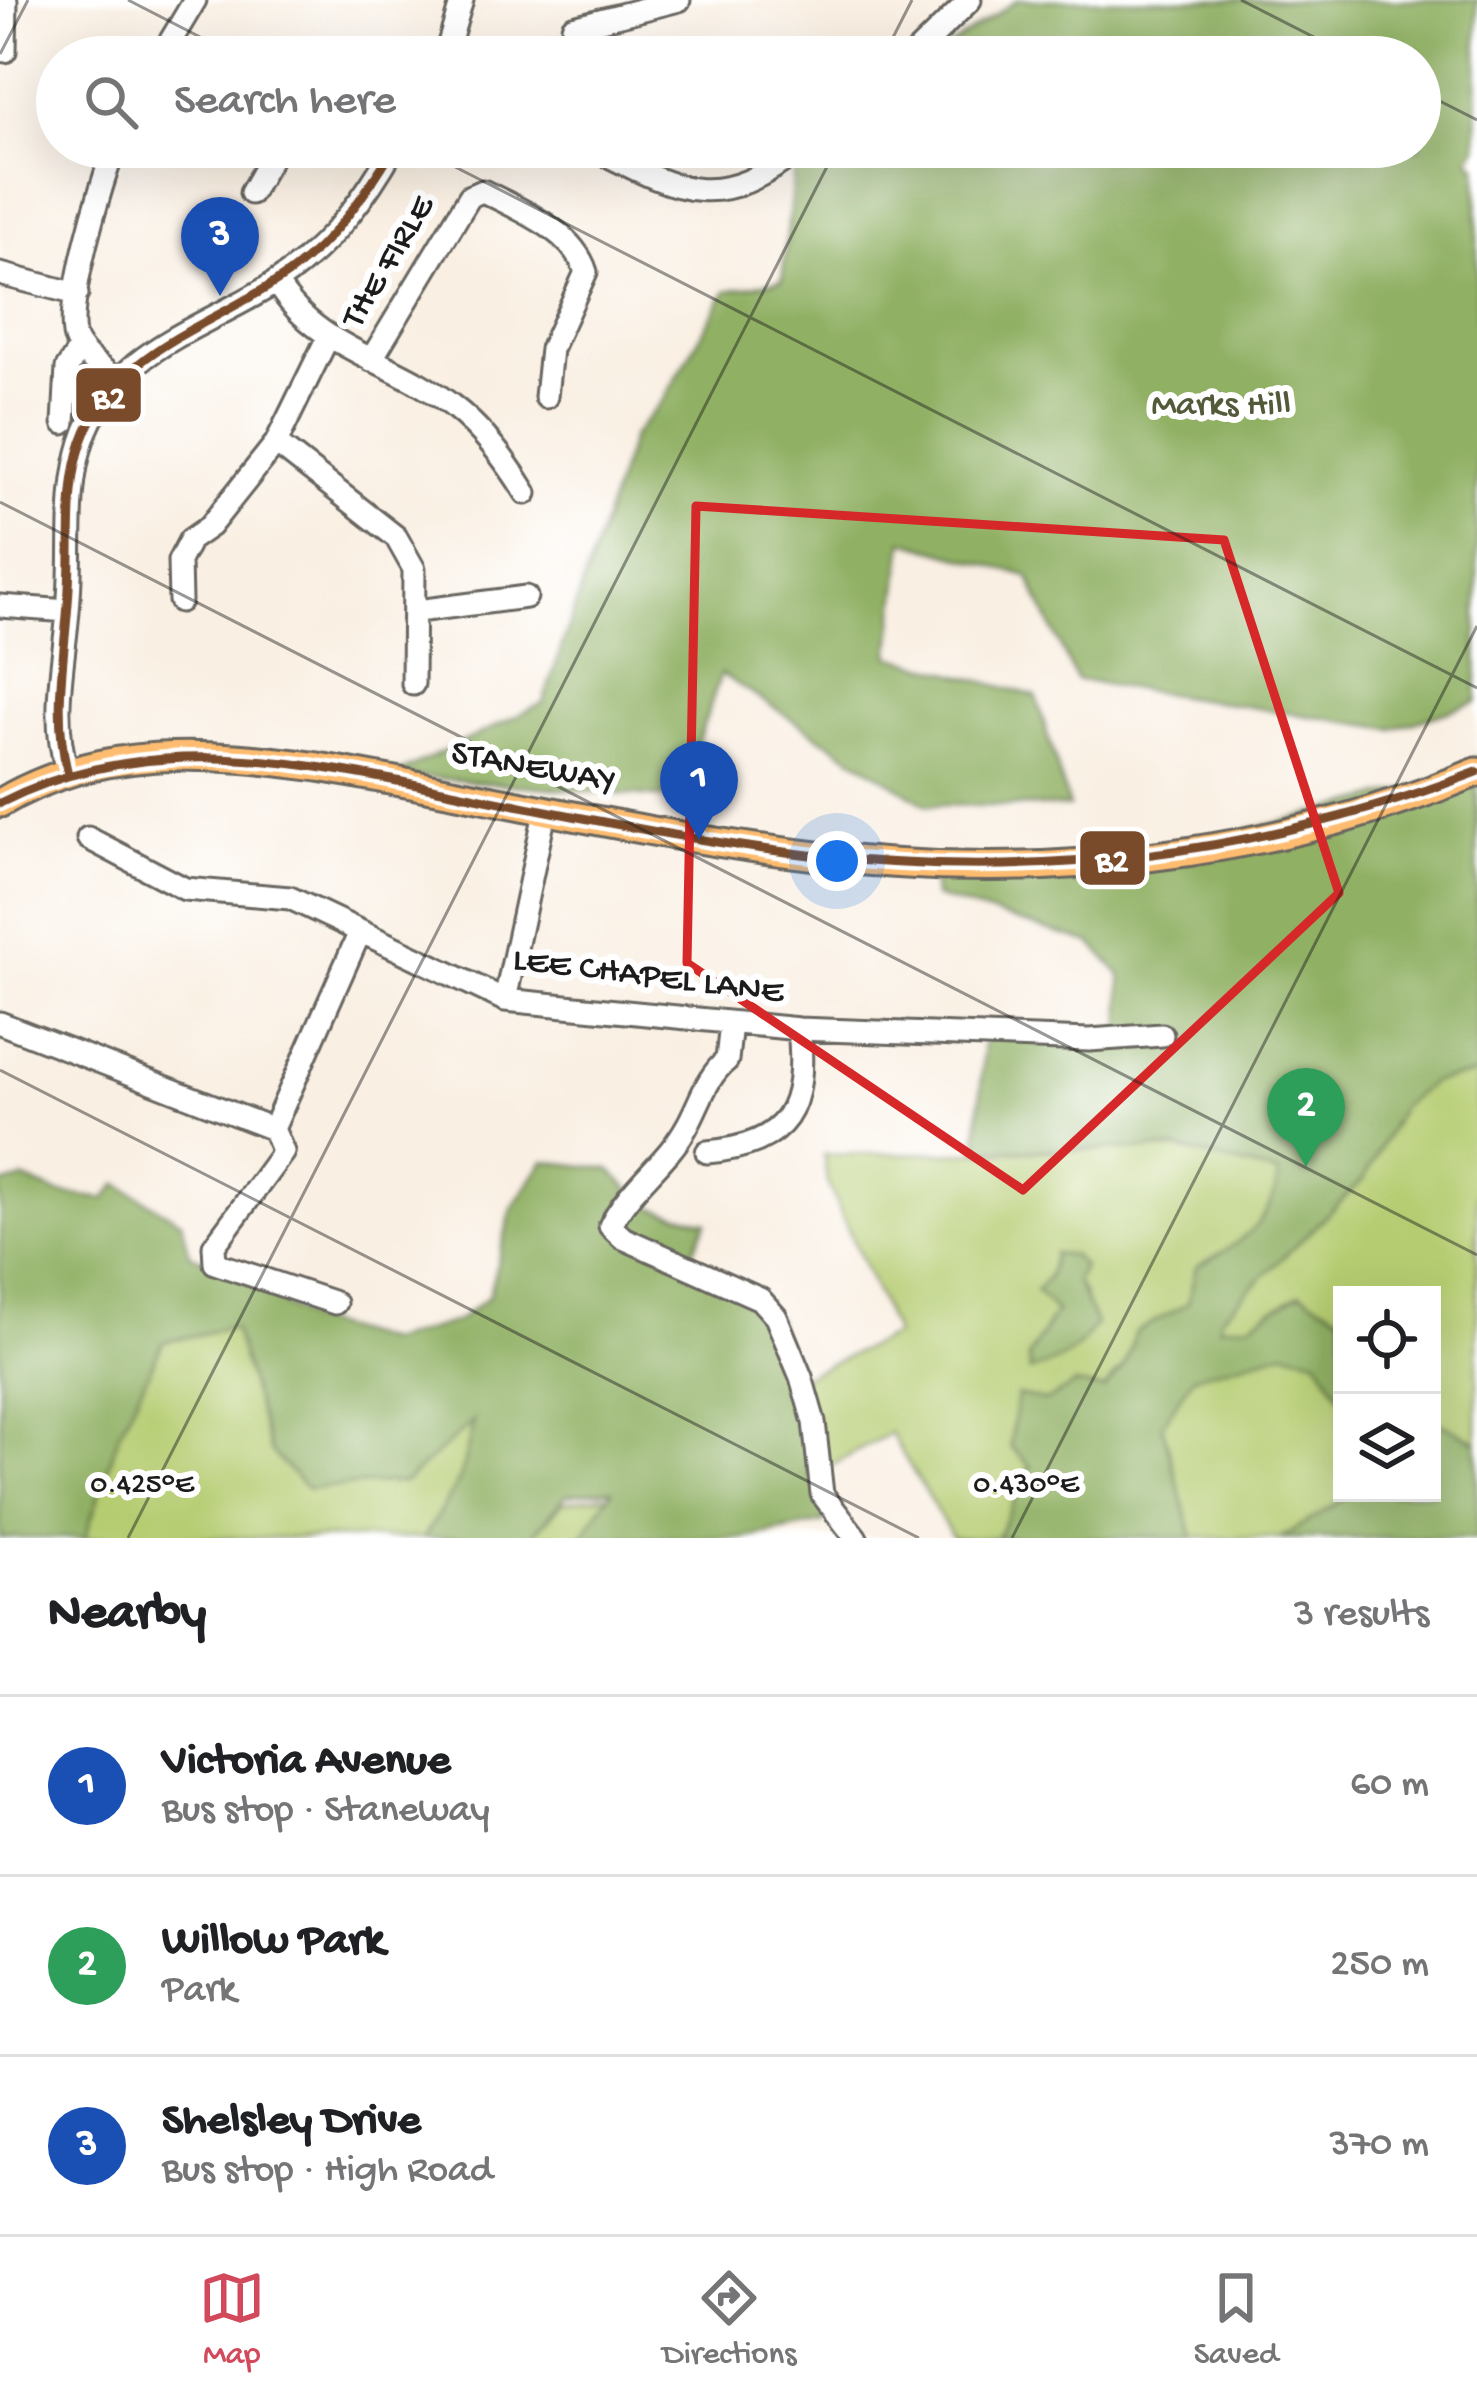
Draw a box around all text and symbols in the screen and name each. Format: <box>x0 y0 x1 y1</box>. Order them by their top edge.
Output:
search box <box>36 36 1441 168</box>
icon: search <box>78 69 144 135</box>
text: Search here <box>174 76 396 129</box>
street label: THE FIRLE <box>333 188 447 339</box>
pin: 3 <box>181 197 259 296</box>
line badge: B2 <box>74 366 143 424</box>
text: B2 <box>91 382 126 420</box>
park label: Marks Hill <box>1151 385 1291 428</box>
street label: STANEWAY <box>447 733 619 805</box>
pin: 1 <box>660 741 738 840</box>
line badge: B2 <box>1078 829 1147 887</box>
your location <box>807 831 867 891</box>
text: B2 <box>1094 845 1129 883</box>
street label: LEE CHAPEL LANE <box>510 940 787 1016</box>
pin: 2 <box>1267 1068 1345 1167</box>
map controls <box>1333 1286 1441 1502</box>
button: locate <box>1333 1286 1441 1394</box>
button: layers <box>1333 1394 1441 1502</box>
text: 0.425°E <box>90 1469 195 1504</box>
text: 0.430°E <box>973 1469 1080 1504</box>
text: Nearby <box>48 1586 206 1646</box>
text: 3 results <box>1294 1593 1429 1639</box>
text: Victoria Avenue <box>162 1736 450 1789</box>
text: 1 <box>79 1763 95 1809</box>
text: 60 m <box>1350 1763 1429 1809</box>
text: Bus stop · Staneway <box>162 1789 490 1835</box>
text: Willow Park <box>162 1916 385 1969</box>
text: 2 <box>77 1943 97 1989</box>
text: 250 m <box>1330 1943 1429 1989</box>
text: Park <box>162 1969 236 2015</box>
text: Shelsley Drive <box>162 2096 421 2149</box>
text: 3 <box>77 2123 97 2169</box>
text: 370 m <box>1329 2123 1429 2169</box>
text: Bus stop · High Road <box>162 2149 493 2195</box>
tab: Map <box>199 2265 265 2375</box>
tab: Directions <box>662 2265 796 2375</box>
tab: Saved <box>1194 2265 1278 2375</box>

